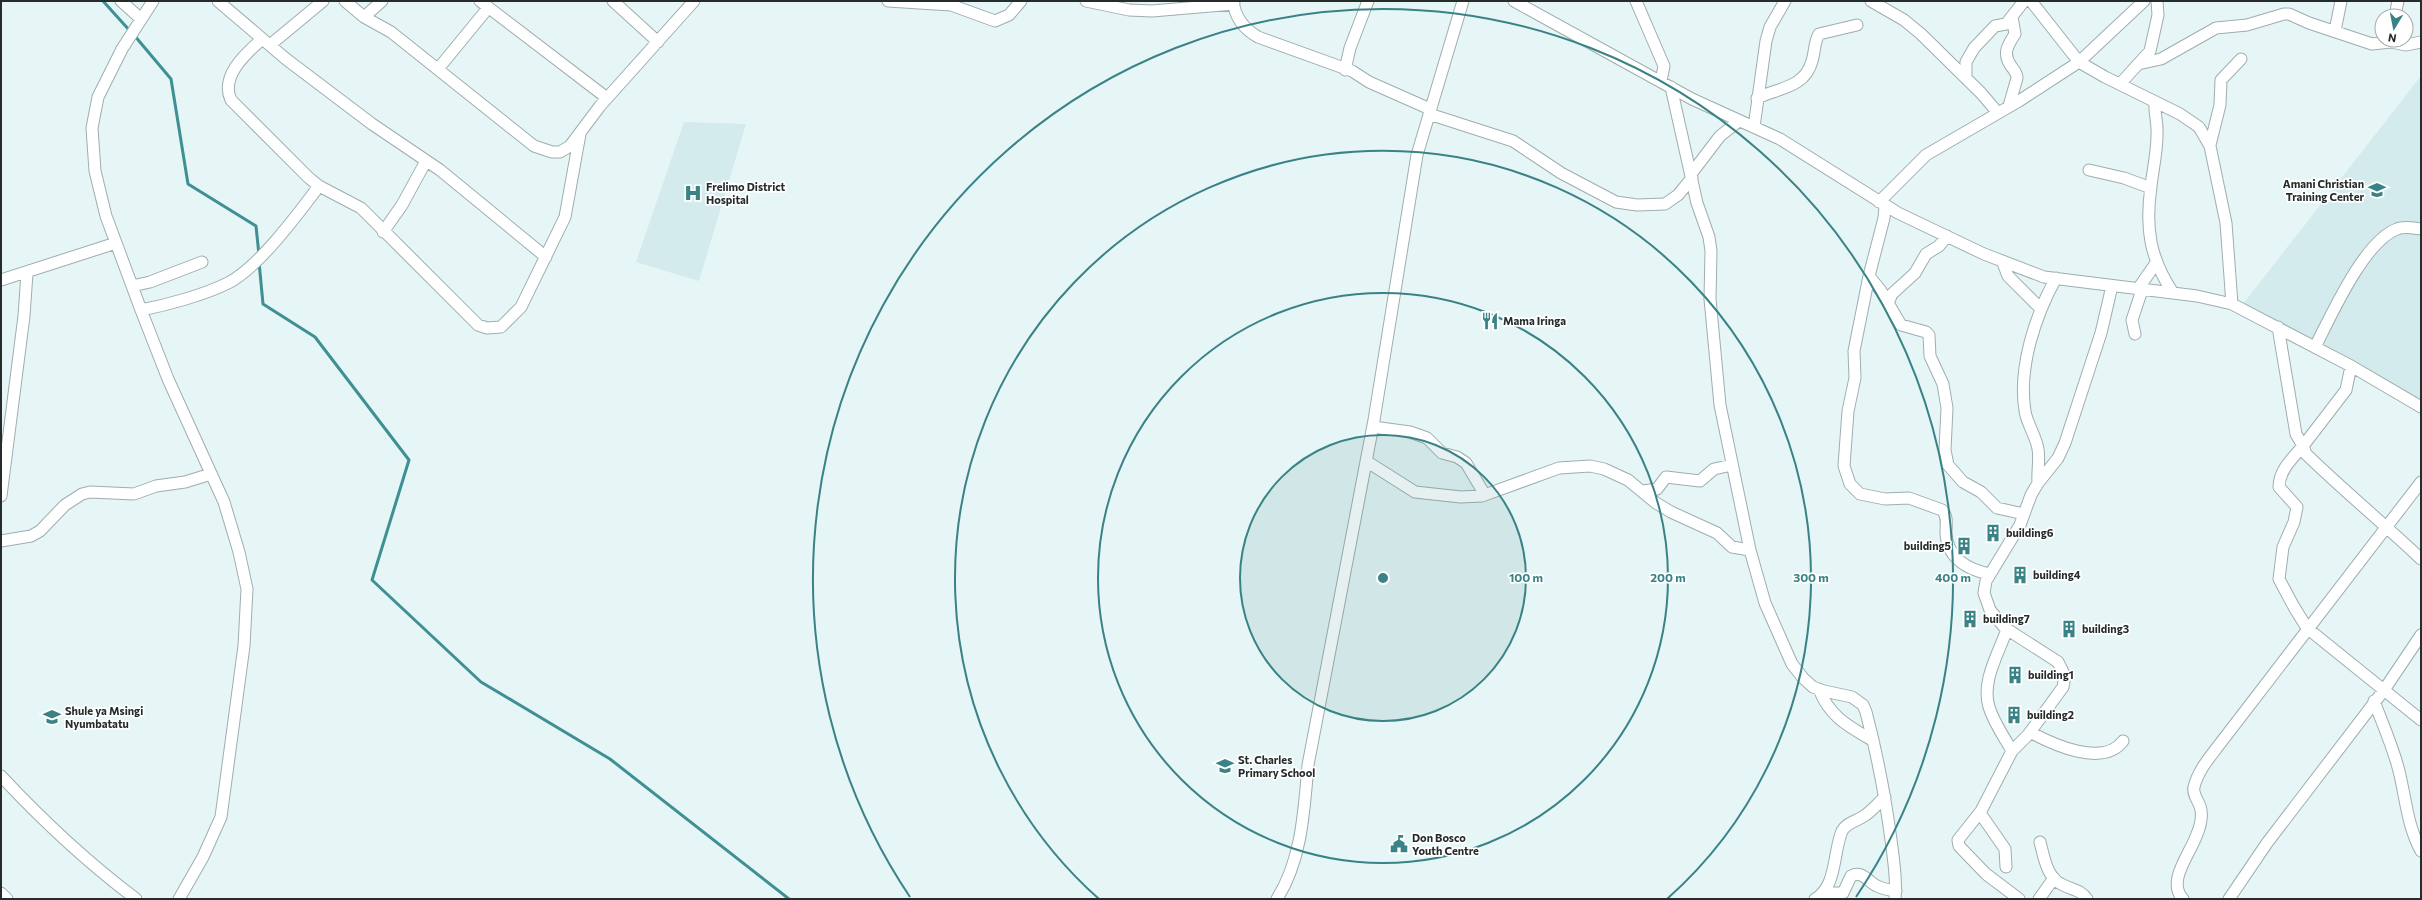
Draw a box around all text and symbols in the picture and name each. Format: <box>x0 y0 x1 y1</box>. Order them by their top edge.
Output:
north arrow <box>2374 8 2414 48</box>
text: N <box>2387 31 2397 45</box>
place label: Amani Christian Training Center <box>2283 177 2364 203</box>
place label: Frelimo District Hospital <box>706 180 786 206</box>
school or university icon: Amani Christian Training Center <box>2367 180 2387 200</box>
hospital icon: Frelimo District Hospital <box>683 183 703 203</box>
restaurant icon: Mama Iringa <box>1480 311 1500 331</box>
place label: Mama Iringa <box>1503 314 1566 327</box>
building icon: building6 <box>1983 523 2003 543</box>
place label: building6 <box>2006 526 2054 539</box>
building icon: building5 <box>1954 536 1974 556</box>
place label: building5 <box>1904 539 1951 552</box>
building icon: building4 <box>2010 565 2030 585</box>
place label: building4 <box>2033 568 2081 581</box>
text: 100 m <box>1509 570 1543 584</box>
text: 200 m <box>1650 570 1686 584</box>
text: 300 m <box>1793 570 1829 584</box>
text: 400 m <box>1935 570 1971 584</box>
centre of rings <box>1376 571 1390 585</box>
building icon: building7 <box>1960 609 1980 629</box>
place label: building7 <box>1983 612 2030 625</box>
building icon: building3 <box>2059 619 2079 639</box>
place label: building3 <box>2082 622 2129 635</box>
building icon: building1 <box>2005 665 2025 685</box>
place label: building1 <box>2028 668 2074 681</box>
place label: Shule ya Msingi Nyumbatatu <box>65 704 143 730</box>
building icon: building2 <box>2004 705 2024 725</box>
school or university icon: Shule ya Msingi Nyumbatatu <box>42 707 62 727</box>
place label: building2 <box>2027 708 2074 721</box>
place label: St. Charles Primary School <box>1238 753 1315 779</box>
school or university icon: St. Charles Primary School <box>1215 756 1235 776</box>
place label: Don Bosco Youth Centre <box>1412 831 1479 857</box>
public building icon: Don Bosco Youth Centre <box>1389 834 1409 854</box>

